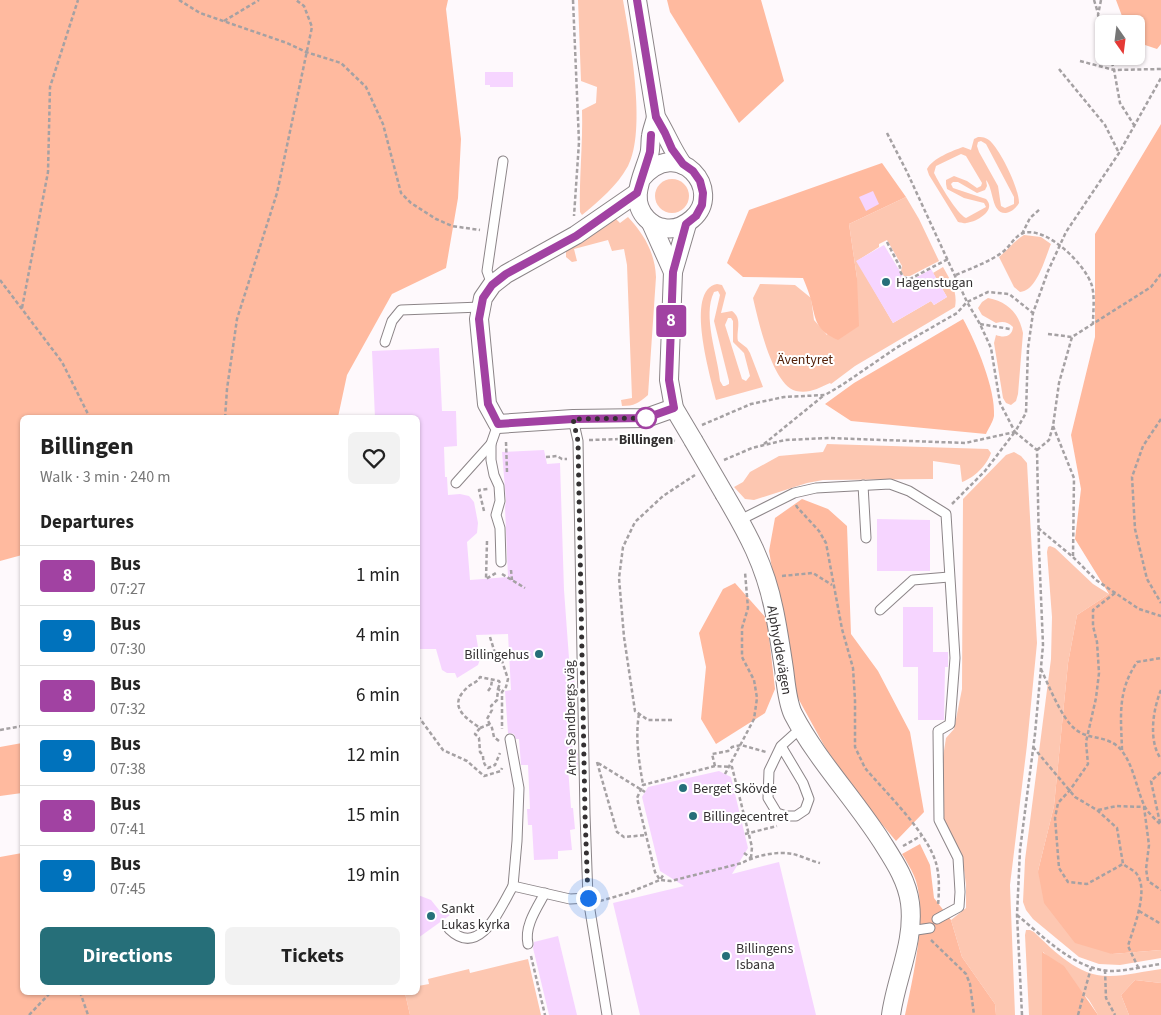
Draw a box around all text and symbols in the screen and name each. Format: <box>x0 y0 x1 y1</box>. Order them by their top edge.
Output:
north arrow <box>1095 15 1145 65</box>
map controls <box>1095 15 1145 65</box>
place label: Hagenstugan <box>896 273 973 293</box>
marker: Hagenstugan <box>880 276 892 288</box>
line badge: 8 <box>655 305 687 337</box>
text: 8 <box>666 308 676 333</box>
park label: Äventyret <box>777 350 833 370</box>
marker: Billingen <box>635 407 657 429</box>
text: Billingen <box>40 429 134 464</box>
place label: Billingen <box>619 430 673 450</box>
button: heart <box>348 432 400 484</box>
text: Walk · 3 min · 240 m <box>40 466 171 488</box>
text: Departures <box>40 509 134 536</box>
text: Bus <box>110 551 141 578</box>
text: 1 min <box>356 562 400 589</box>
text: 8 <box>63 563 72 588</box>
text: 07:27 <box>110 578 146 600</box>
street label: Alphyddevägen <box>761 604 797 696</box>
text: Bus <box>110 611 141 638</box>
text: 4 min <box>356 622 400 649</box>
text: 9 <box>63 623 72 648</box>
text: 07:30 <box>110 638 146 660</box>
place label: Billingehus <box>464 645 529 665</box>
marker: Billingehus <box>533 648 545 660</box>
street label: Arne Sandbergs väg <box>560 660 582 776</box>
text: Bus <box>110 671 141 698</box>
text: 6 min <box>356 682 400 709</box>
text: 8 <box>63 683 72 708</box>
text: 07:32 <box>110 698 146 720</box>
text: Bus <box>110 731 141 758</box>
text: 12 min <box>346 742 400 769</box>
text: 9 <box>63 743 72 768</box>
text: 07:38 <box>110 758 146 780</box>
place label: Berget Skövde <box>693 779 777 799</box>
marker: Berget Skövde <box>677 782 689 794</box>
text: Bus <box>110 791 141 818</box>
text: 15 min <box>346 802 400 829</box>
text: 8 <box>63 803 72 828</box>
place label: Billingecentret <box>703 807 789 827</box>
marker: Billingecentret <box>687 810 699 822</box>
text: 07:41 <box>110 818 146 840</box>
text: Bus <box>110 851 141 878</box>
text: 19 min <box>346 862 400 889</box>
text: 9 <box>63 863 72 888</box>
text: 07:45 <box>110 878 146 900</box>
your location <box>576 886 601 911</box>
place label: Sankt Lukas kyrka <box>441 899 510 935</box>
marker: Sankt Lukas kyrka <box>425 910 437 922</box>
button: Directions <box>40 927 215 985</box>
button: Tickets <box>225 927 400 985</box>
place label: Billingens Isbana <box>736 939 793 975</box>
marker: Billingens Isbana <box>720 950 732 962</box>

